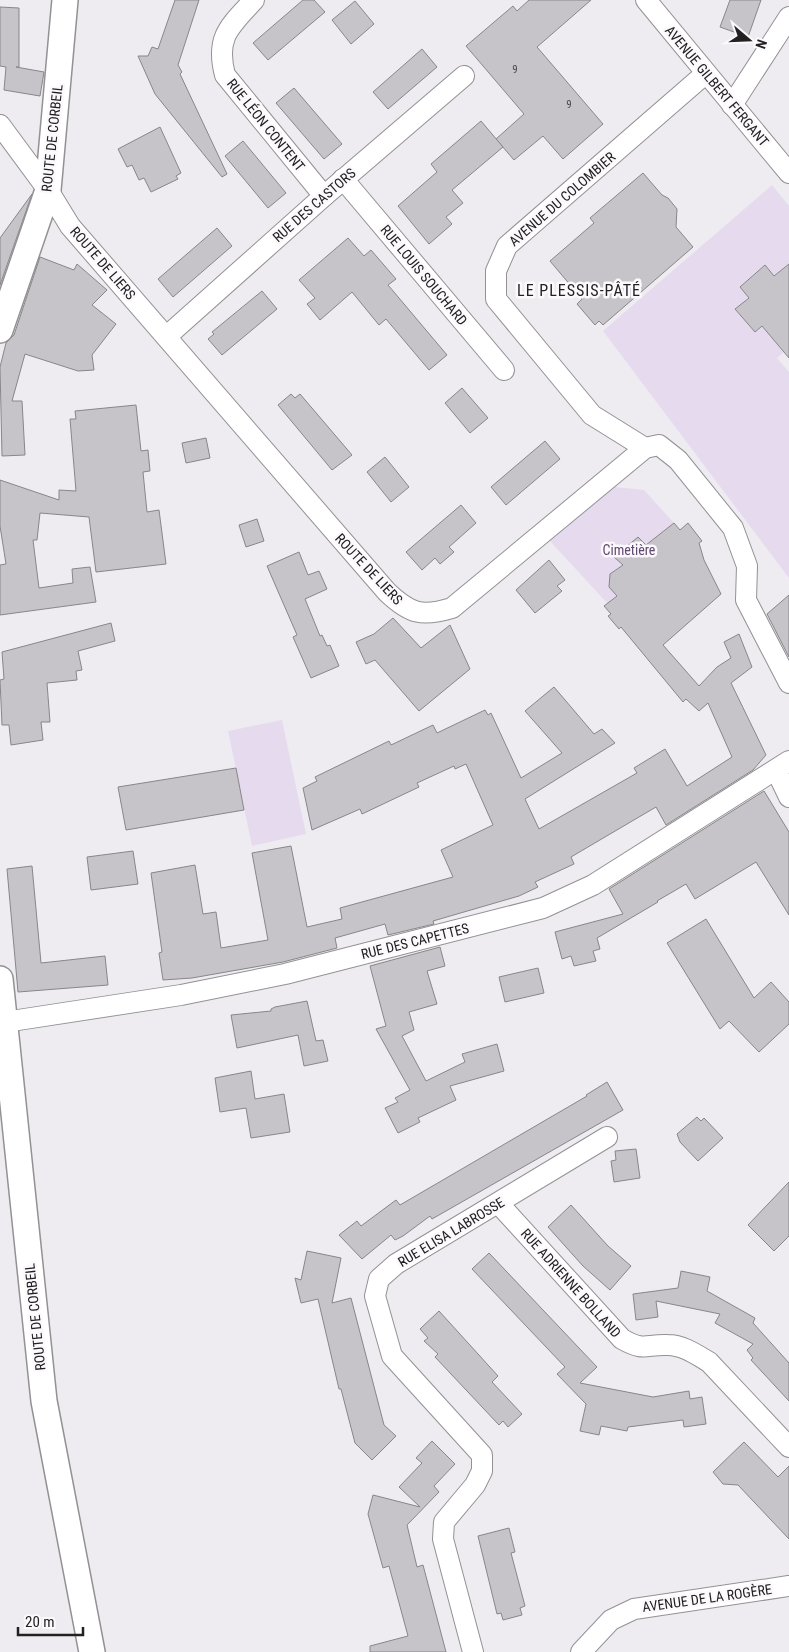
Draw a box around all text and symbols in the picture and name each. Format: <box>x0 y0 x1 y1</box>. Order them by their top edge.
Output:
north arrow <box>724 15 774 65</box>
street label: AVENUE GILBERT FERGANT <box>662 22 772 150</box>
house number: 9 <box>512 63 518 76</box>
street label: RUE LÉON CONTENT <box>224 75 309 174</box>
street label: ROUTE DE CORBEIL <box>38 83 66 192</box>
house number: 9 <box>566 98 572 111</box>
street label: AVENUE DU COLOMBIER <box>506 148 619 249</box>
street label: RUE DES CASTORS <box>269 165 359 245</box>
street label: RUE LOUIS SOUCHARD <box>377 222 471 328</box>
street label: ROUTE DE LIERS <box>67 223 139 303</box>
district label: LE PLESSIS-PÂTÉ <box>517 281 641 300</box>
street label: ROUTE DE LIERS <box>332 530 406 608</box>
park label: Cimetière <box>603 542 656 558</box>
street label: RUE DES CAPETTES <box>359 920 471 962</box>
street label: RUE ELISA LABROSSE <box>395 1194 507 1270</box>
street label: RUE ADRIENNE BOLLAND <box>518 1225 624 1341</box>
street label: ROUTE DE CORBEIL <box>21 1262 49 1371</box>
street label: AVENUE DE LA ROGÈRE <box>641 1580 773 1615</box>
scale bar <box>18 1604 82 1636</box>
text: 20 m <box>25 1613 55 1631</box>

